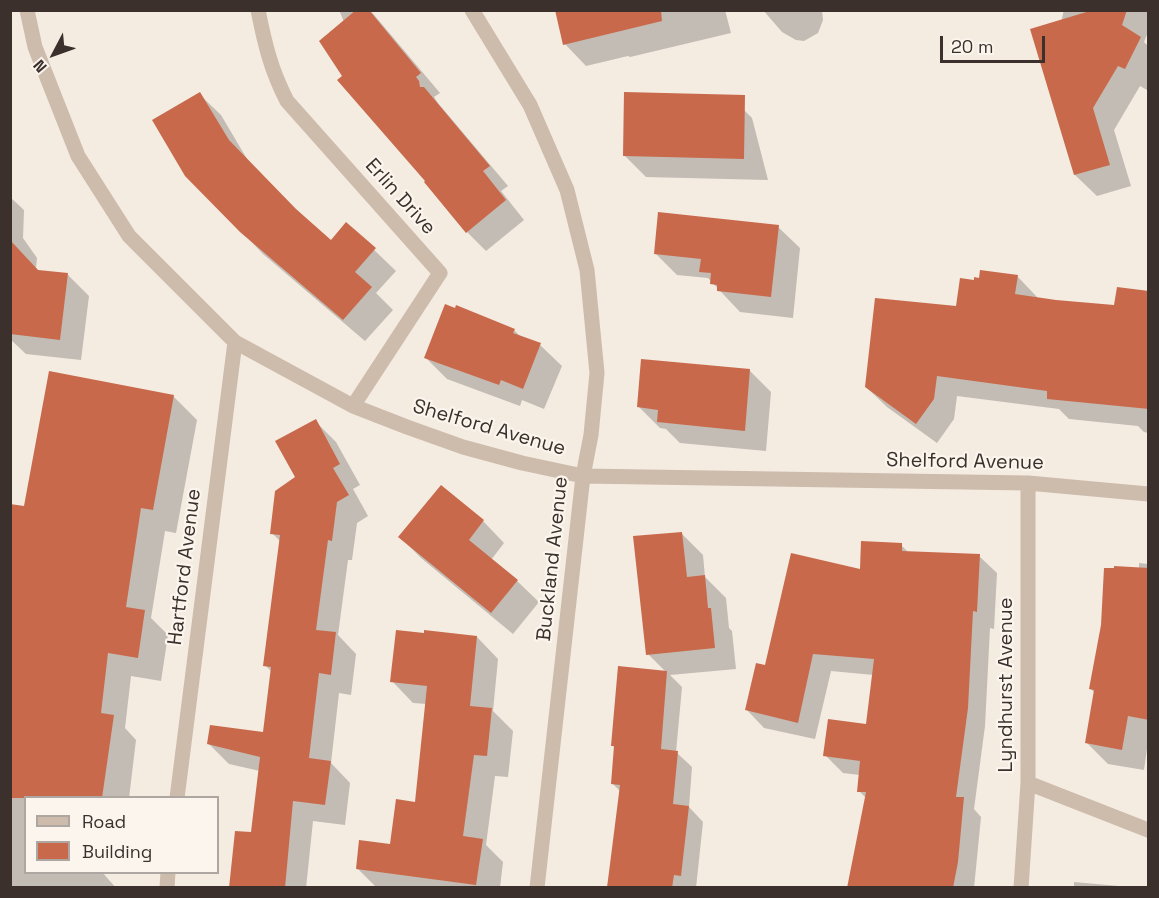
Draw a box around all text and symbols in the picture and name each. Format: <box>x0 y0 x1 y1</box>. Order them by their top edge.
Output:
north arrow <box>24 24 84 84</box>
scale bar <box>943 24 1048 62</box>
text: 20 m <box>951 35 994 58</box>
text: N <box>29 55 51 77</box>
street label: Erlin Drive <box>360 154 440 240</box>
street label: Shelford Avenue <box>410 395 568 461</box>
street label: Shelford Avenue <box>886 449 1044 475</box>
street label: Buckland Avenue <box>532 475 574 643</box>
street label: Hartford Avenue <box>164 487 206 647</box>
street label: Lyndhurst Avenue <box>995 597 1019 773</box>
legend <box>24 796 219 874</box>
text: Road <box>82 810 126 833</box>
text: Building <box>82 840 152 863</box>

